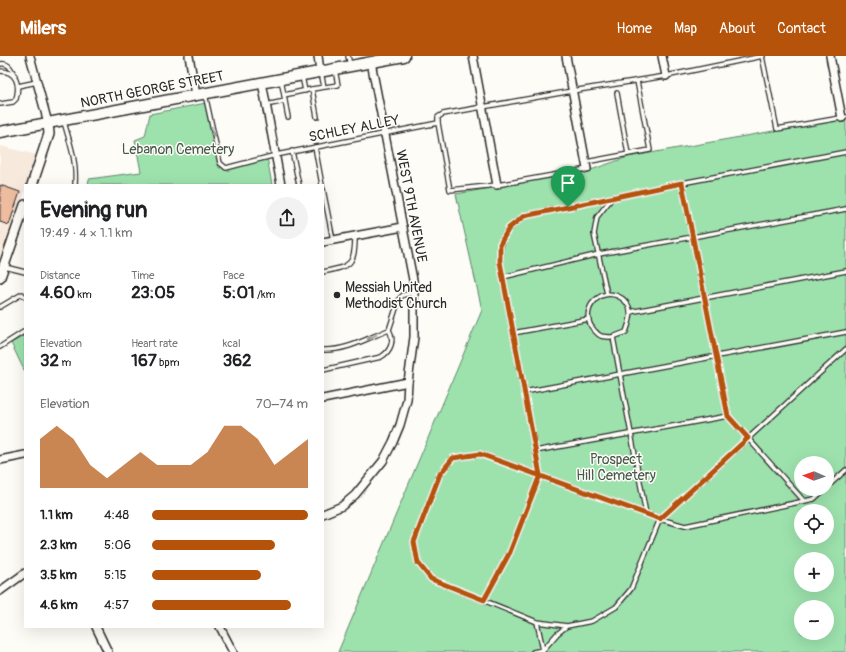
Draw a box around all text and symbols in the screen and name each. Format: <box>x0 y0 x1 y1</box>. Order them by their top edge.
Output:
text: Milers <box>20 16 66 40</box>
text: Home <box>617 20 652 37</box>
text: Map <box>674 20 697 37</box>
text: About <box>719 20 755 37</box>
text: Contact <box>777 20 826 37</box>
street label: NORTH GEORGE STREET <box>79 67 225 112</box>
street label: SCHLEY ALLEY <box>307 111 401 146</box>
one-way arrow <box>210 126 216 138</box>
park label: Lebanon Cemetery <box>122 141 234 158</box>
street label: WEST 9TH AVENUE <box>392 148 431 264</box>
pin <box>551 166 585 207</box>
icon: arrive <box>557 172 579 194</box>
text: Evening run <box>40 196 148 224</box>
button: share <box>266 197 308 239</box>
text: 19:49 · 4 × 1.1 km <box>40 225 132 241</box>
text: Distance <box>40 269 80 282</box>
text: Time <box>131 269 154 282</box>
text: Pace <box>223 269 244 282</box>
place label: Messiah United Methodist Church <box>345 279 447 312</box>
text: 4.60 <box>40 282 75 303</box>
text: 23:05 <box>131 282 175 303</box>
text: 5:01 <box>223 282 255 303</box>
text: km <box>75 288 92 301</box>
text: /km <box>255 288 275 301</box>
marker: Messiah United Methodist Church <box>332 290 342 300</box>
one-way arrow <box>367 334 378 340</box>
text: Elevation <box>40 337 82 350</box>
text: Heart rate <box>131 337 178 350</box>
text: kcal <box>223 337 241 350</box>
text: 32 <box>40 350 59 371</box>
text: 167 <box>131 350 157 371</box>
text: 362 <box>223 350 252 371</box>
text: m <box>59 356 71 369</box>
text: bpm <box>157 356 179 369</box>
text: Elevation <box>40 396 90 412</box>
text: 70–74 m <box>256 396 308 412</box>
park label: Prospect Hill Cemetery <box>576 451 656 484</box>
north arrow <box>794 456 834 496</box>
map controls <box>794 456 834 640</box>
button: locate <box>794 504 834 544</box>
text: 1.1 km <box>40 507 73 523</box>
text: 4:48 <box>104 507 129 523</box>
text: 2.3 km <box>40 537 77 553</box>
text: 5:06 <box>104 537 131 553</box>
button: + <box>794 552 834 592</box>
text: 3.5 km <box>40 567 77 583</box>
text: 5:15 <box>104 567 127 583</box>
text: 4.6 km <box>40 597 78 613</box>
text: 4:57 <box>104 597 129 613</box>
button: − <box>794 600 834 640</box>

